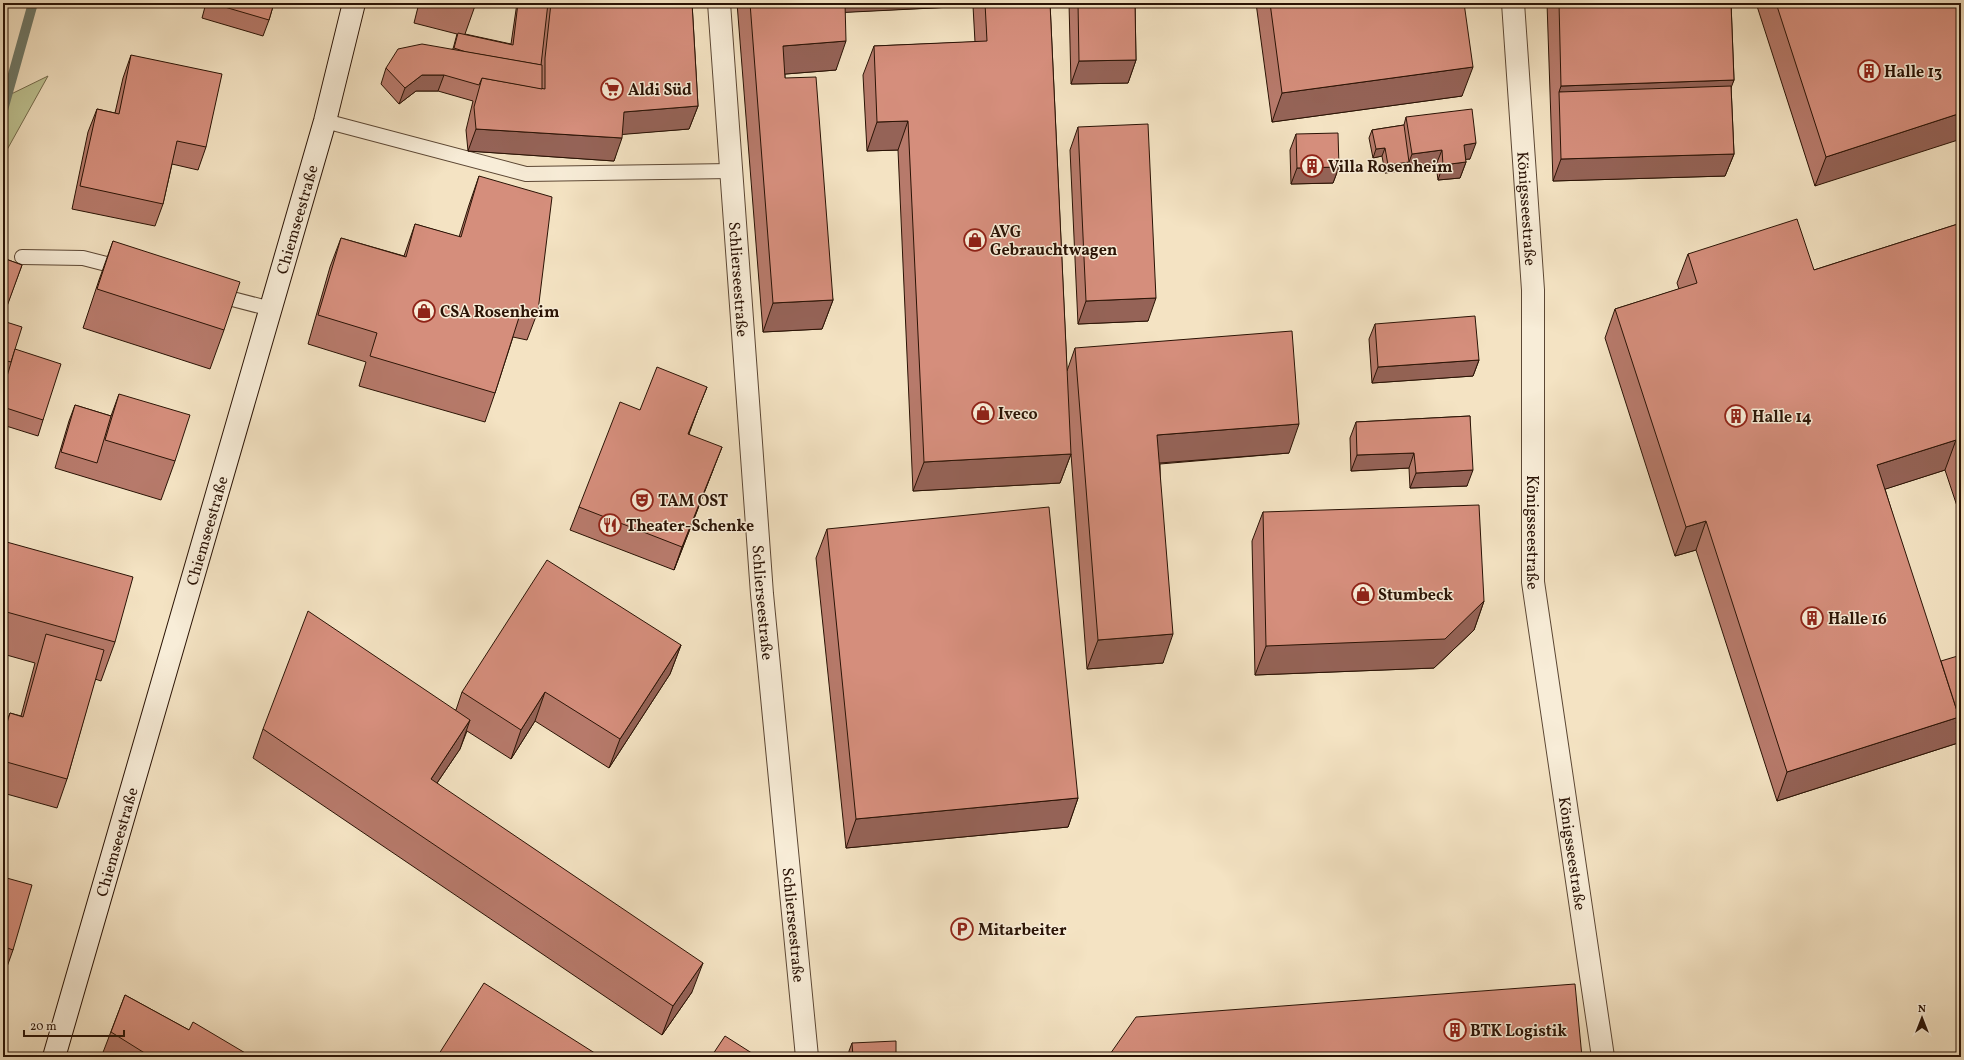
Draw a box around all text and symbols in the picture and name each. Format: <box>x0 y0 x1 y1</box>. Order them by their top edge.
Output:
building icon: Halle 13 <box>1856 58 1882 84</box>
place label: Halle 13 <box>1884 62 1942 84</box>
supermarket icon: Aldi Süd <box>599 76 625 102</box>
place label: Aldi Süd <box>628 80 692 102</box>
street label: Königsseestraße <box>1510 151 1540 267</box>
building icon: Villa Rosenheim <box>1299 153 1325 179</box>
place label: Villa Rosenheim <box>1328 157 1453 179</box>
street label: Chiemseestraße <box>272 163 325 277</box>
street label: Schlierseestraße <box>722 221 752 338</box>
place label: AVG Gebrauchtwagen <box>990 222 1118 262</box>
shop icon: AVG Gebrauchtwagen <box>962 227 988 253</box>
shop icon: CSA Rosenheim <box>411 298 437 324</box>
place label: CSA Rosenheim <box>440 302 559 324</box>
shop icon: Iveco <box>970 400 996 426</box>
building icon: Halle 14 <box>1723 403 1749 429</box>
place label: Iveco <box>998 404 1038 426</box>
place label: Halle 14 <box>1752 407 1812 429</box>
street label: Chiemseestraße <box>182 474 235 588</box>
street label: Königsseestraße <box>1520 475 1543 591</box>
theatre icon: TAM OST <box>629 487 655 513</box>
place label: TAM OST <box>658 491 729 513</box>
restaurant icon: Theater-Schenke <box>597 512 623 538</box>
place label: Theater-Schenke <box>626 516 754 538</box>
street label: Schlierseestraße <box>745 544 777 661</box>
shop icon: Stumbeck <box>1350 581 1376 607</box>
place label: Stumbeck <box>1378 585 1453 607</box>
building icon: Halle 16 <box>1799 605 1825 631</box>
place label: Halle 16 <box>1828 609 1887 631</box>
street label: Chiemseestraße <box>92 785 144 900</box>
street label: Königsseestraße <box>1552 795 1590 912</box>
street label: Schlierseestraße <box>776 867 809 984</box>
parking icon: Mitarbeiter <box>949 916 975 942</box>
place label: Mitarbeiter <box>978 920 1067 942</box>
north arrow <box>1902 998 1942 1038</box>
text: N <box>1918 1002 1926 1017</box>
scale bar <box>24 1012 124 1038</box>
building icon: BTK Logistik <box>1442 1017 1468 1043</box>
text: 20 m <box>30 1019 57 1035</box>
place label: BTK Logistik <box>1470 1021 1567 1043</box>

